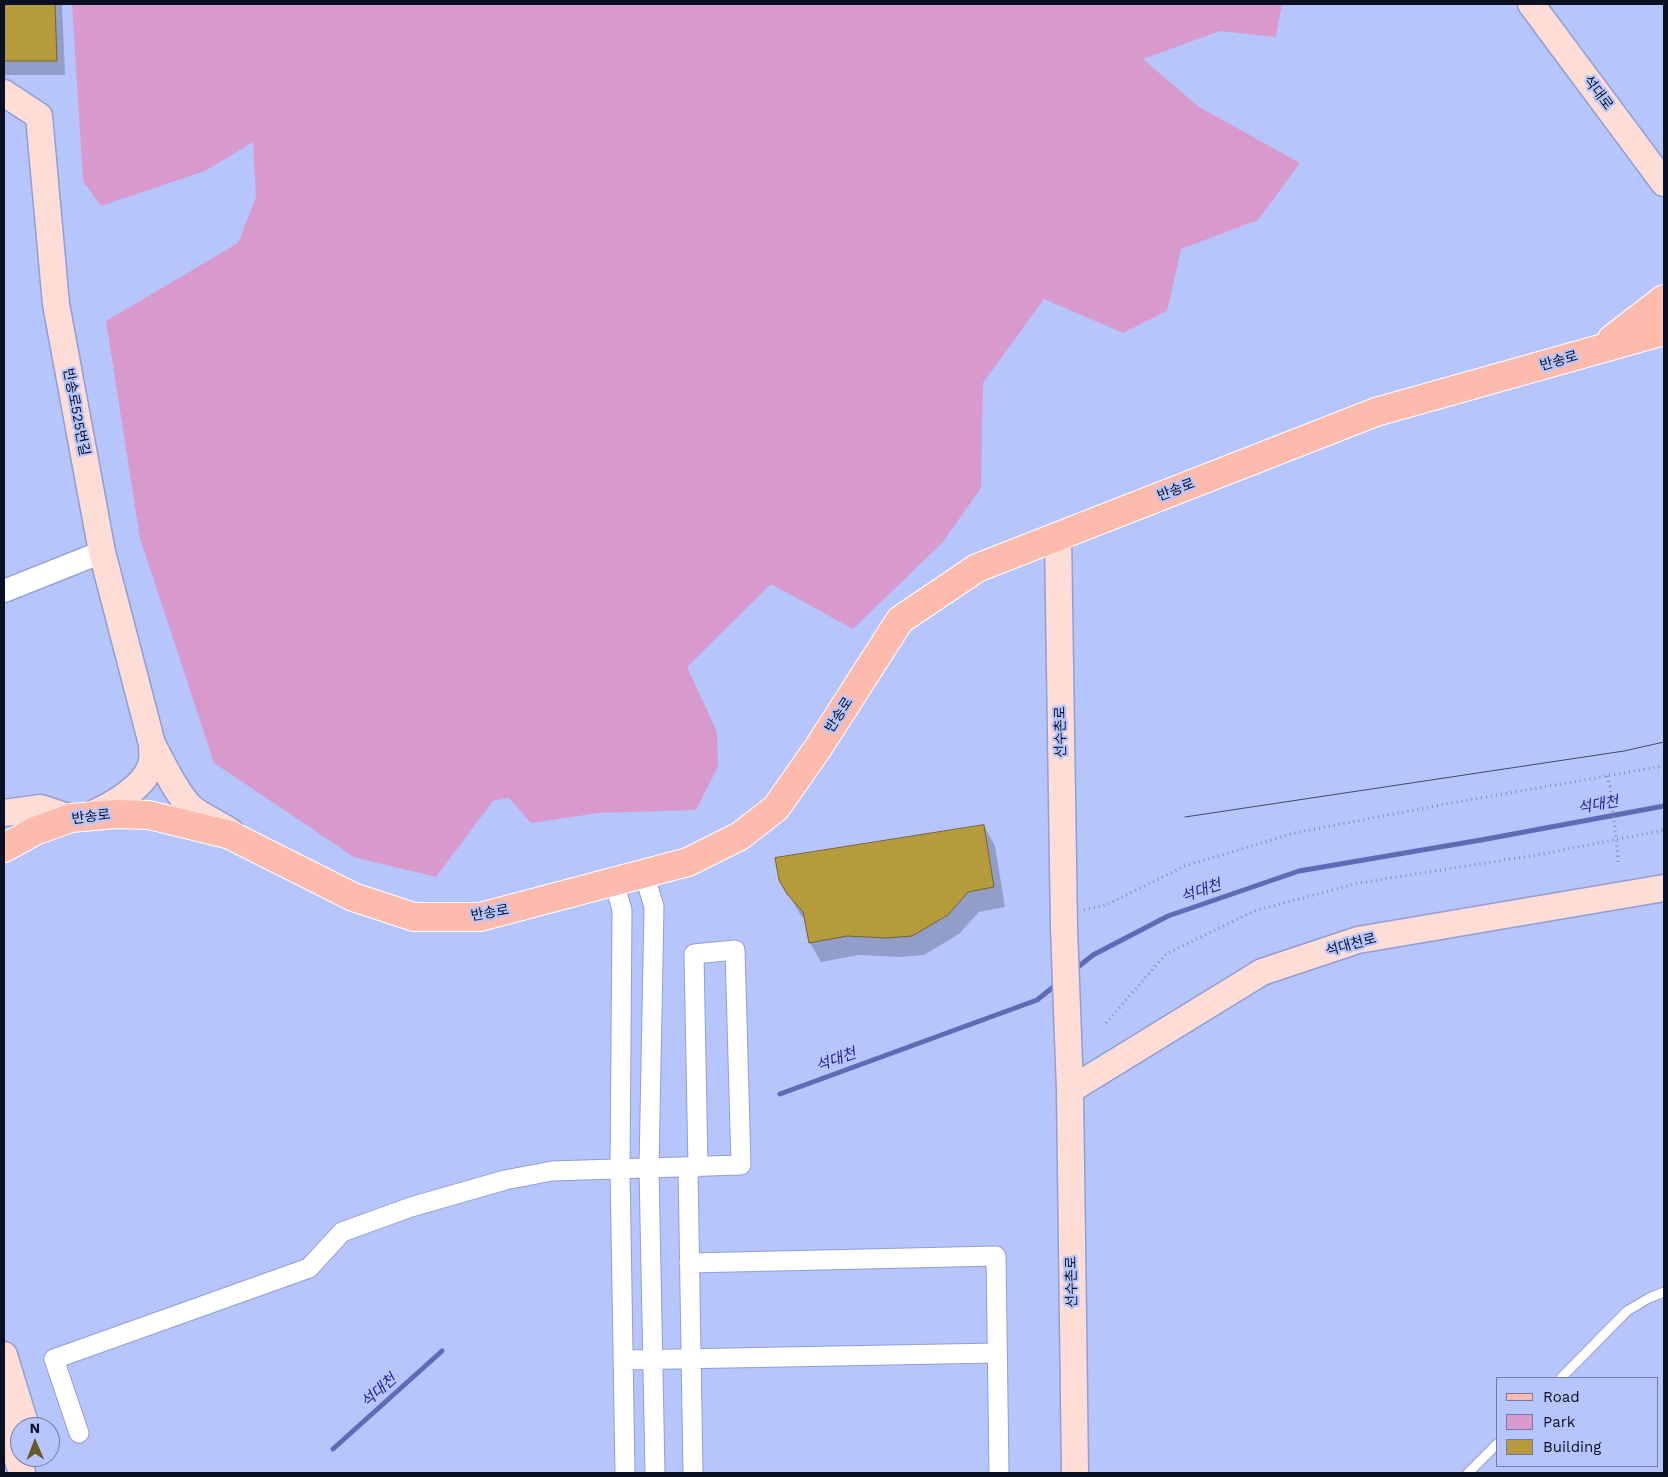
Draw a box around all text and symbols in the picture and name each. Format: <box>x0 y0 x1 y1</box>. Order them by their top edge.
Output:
street label: 석대로 <box>1580 73 1616 113</box>
street label: 반송로 <box>1538 348 1580 374</box>
street label: 반송로525번길 <box>59 367 93 457</box>
street label: 반송로 <box>1155 475 1197 505</box>
street label: 반송로 <box>821 694 857 736</box>
street label: 선수촌로 <box>1052 706 1070 758</box>
water label: 석대천 <box>1576 793 1620 817</box>
street label: 반송로 <box>71 806 111 828</box>
water label: 석대천 <box>1178 876 1224 906</box>
street label: 반송로 <box>470 901 510 925</box>
street label: 석대천로 <box>1324 930 1378 960</box>
water label: 석대천 <box>813 1044 859 1076</box>
street label: 선수촌로 <box>1063 1256 1081 1308</box>
water label: 석대천 <box>358 1370 400 1412</box>
legend <box>1496 1377 1658 1467</box>
text: Road <box>1543 1388 1580 1406</box>
text: Park <box>1543 1413 1575 1431</box>
north arrow <box>10 1417 60 1467</box>
text: N <box>29 1420 40 1436</box>
text: Building <box>1543 1438 1601 1456</box>

